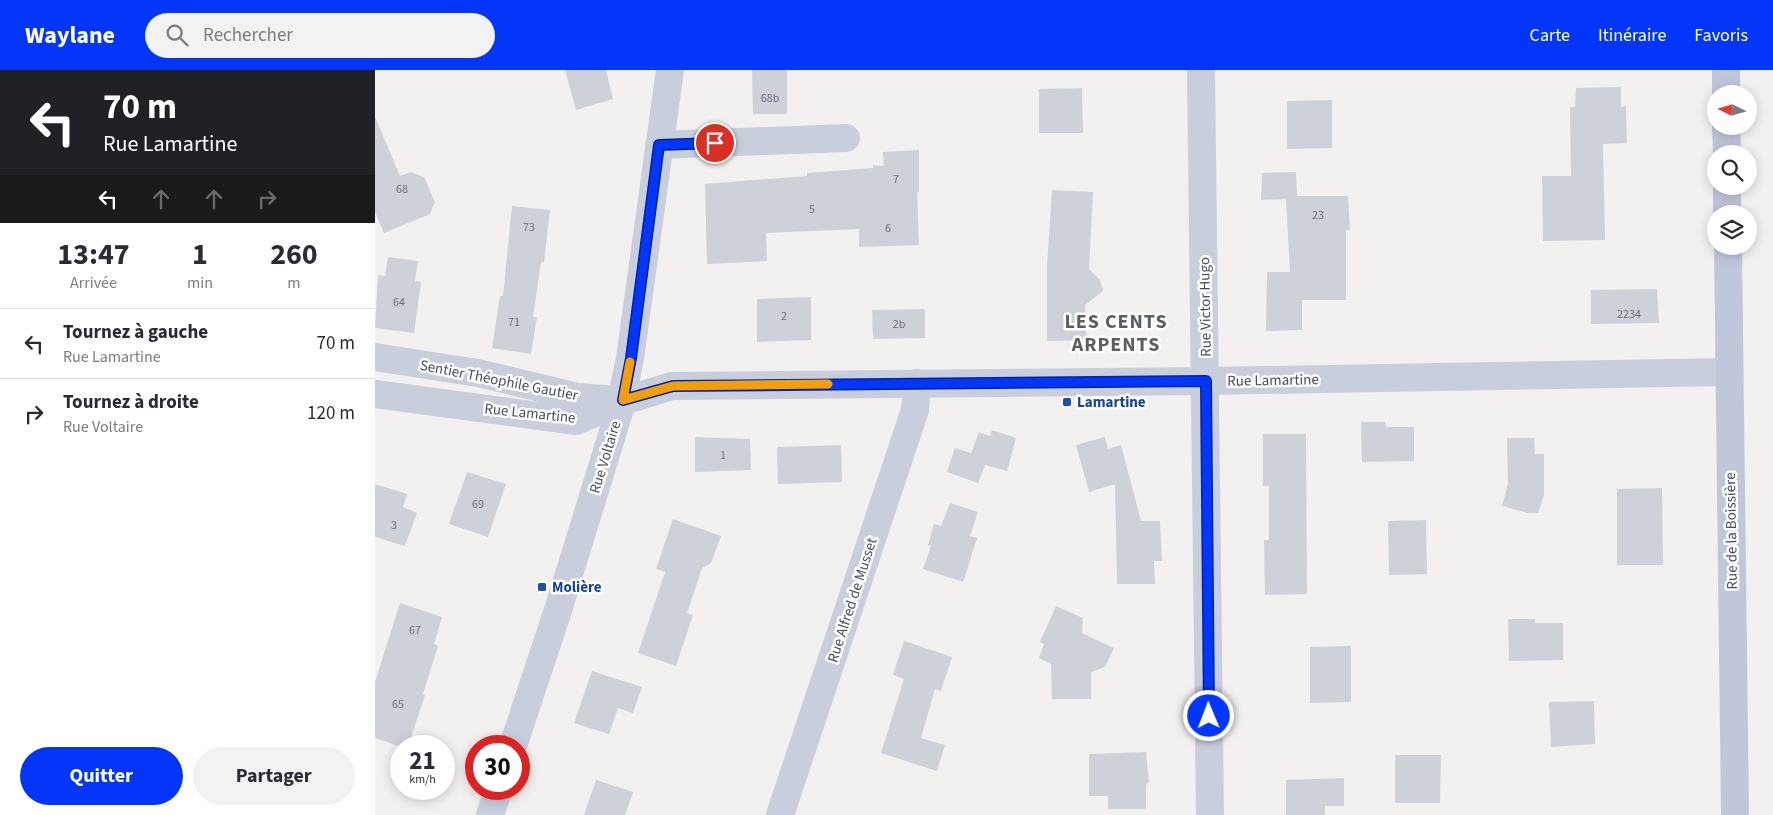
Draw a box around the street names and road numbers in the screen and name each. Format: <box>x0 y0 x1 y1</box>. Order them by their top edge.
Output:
street label: Rue Victor Hugo <box>1194 257 1217 357</box>
street label: Sentier Théophile Gautier <box>418 355 581 406</box>
street label: Rue Lamartine <box>1227 369 1319 392</box>
street label: Rue Lamartine <box>483 398 577 429</box>
street label: Rue Voltaire <box>584 418 626 496</box>
street label: Rue de la Boissière <box>1720 472 1743 590</box>
street label: Rue Alfred de Musset <box>822 535 883 665</box>

